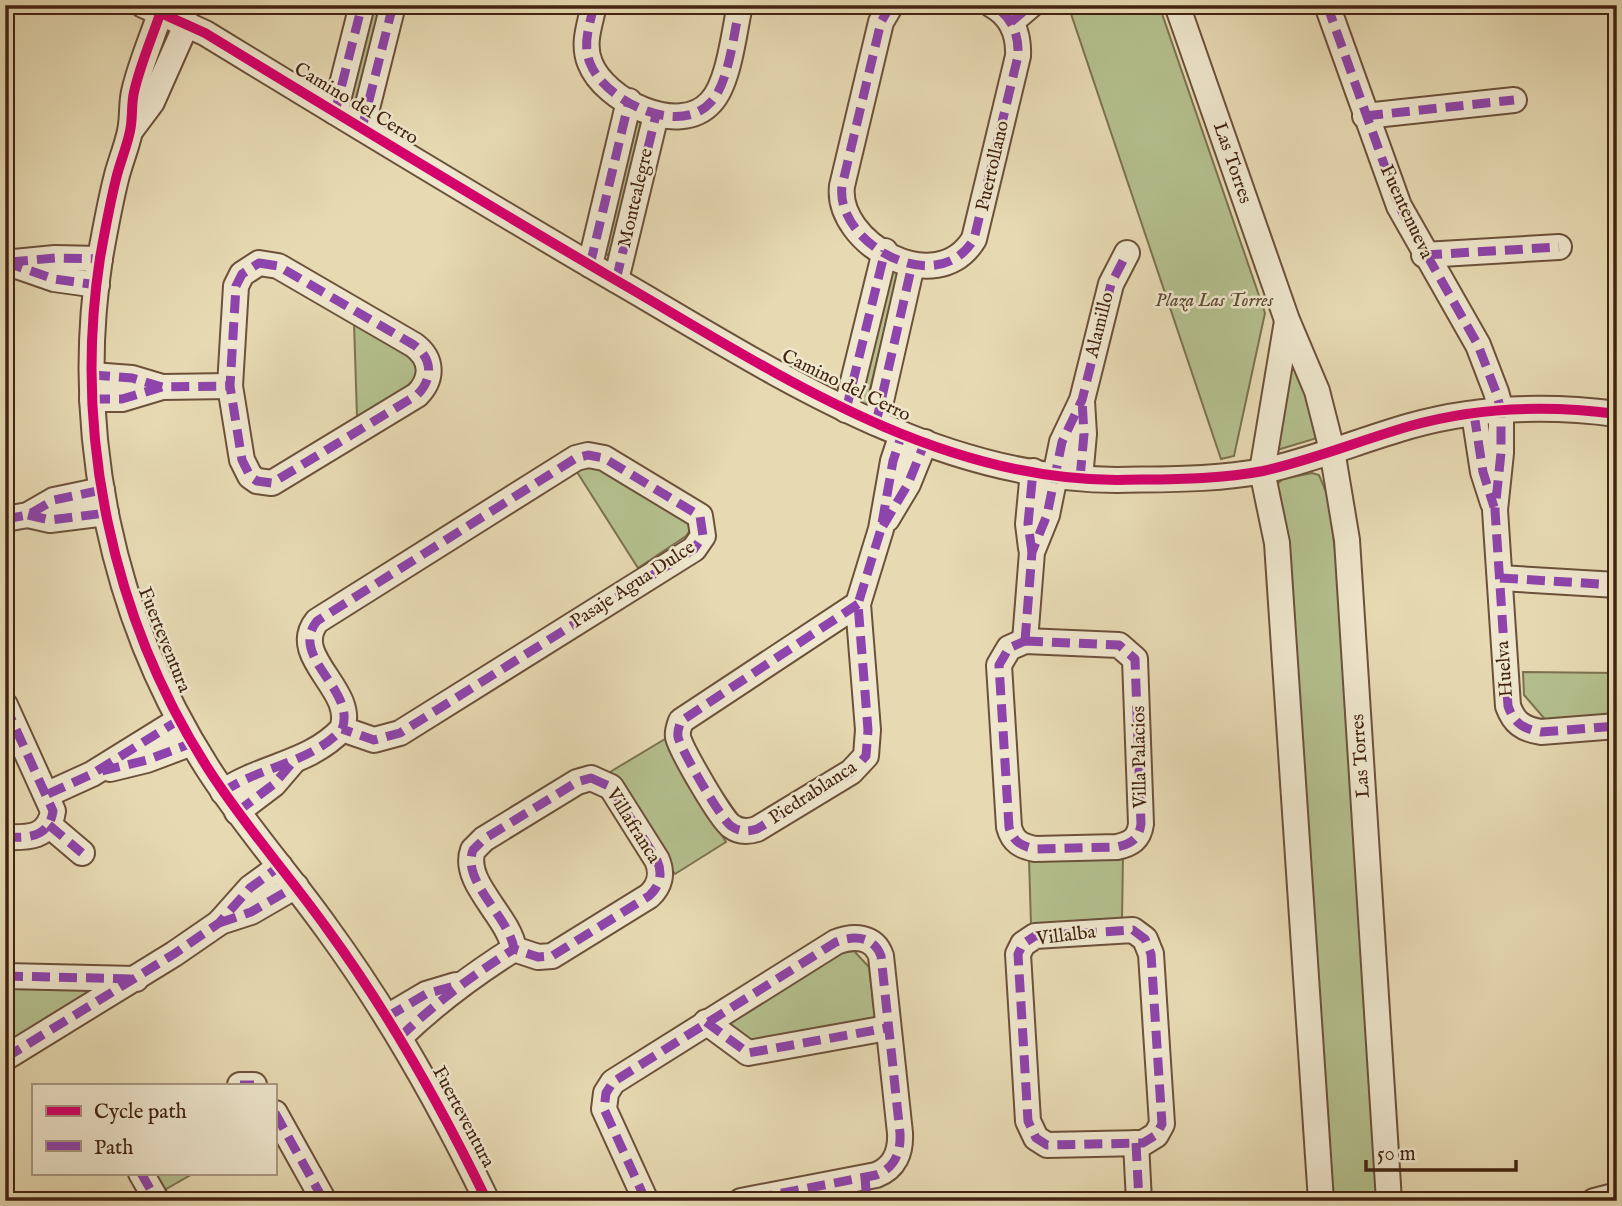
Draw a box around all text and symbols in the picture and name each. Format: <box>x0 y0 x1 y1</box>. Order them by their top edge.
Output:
street label: Camino del Cerro <box>289 57 423 151</box>
street label: Puertollano <box>971 118 1015 214</box>
street label: Las Torres <box>1207 119 1257 207</box>
street label: Montealegre <box>613 146 659 250</box>
street label: Fuentenueva <box>1374 161 1439 264</box>
park label: Plaza Las Torres <box>1155 289 1274 313</box>
street label: Alamillo <box>1080 290 1120 361</box>
street label: Camino del Cerro <box>777 344 915 428</box>
street label: Pasaje Agua Dulce <box>566 536 700 634</box>
street label: Fuerteventura <box>132 584 196 697</box>
street label: Huelva <box>1491 639 1519 698</box>
street label: Villa Palacios <box>1127 705 1153 810</box>
street label: Las Torres <box>1346 713 1376 799</box>
street label: Piedrablanca <box>765 755 862 830</box>
street label: Villafranca <box>600 783 666 869</box>
street label: Villalba <box>1034 920 1098 952</box>
street label: Fuerteventura <box>426 1062 500 1173</box>
legend <box>32 1084 276 1174</box>
text: Cycle path <box>94 1099 187 1126</box>
scale bar <box>1366 1129 1517 1173</box>
text: Path <box>94 1135 133 1162</box>
text: 50 m <box>1377 1141 1416 1168</box>

